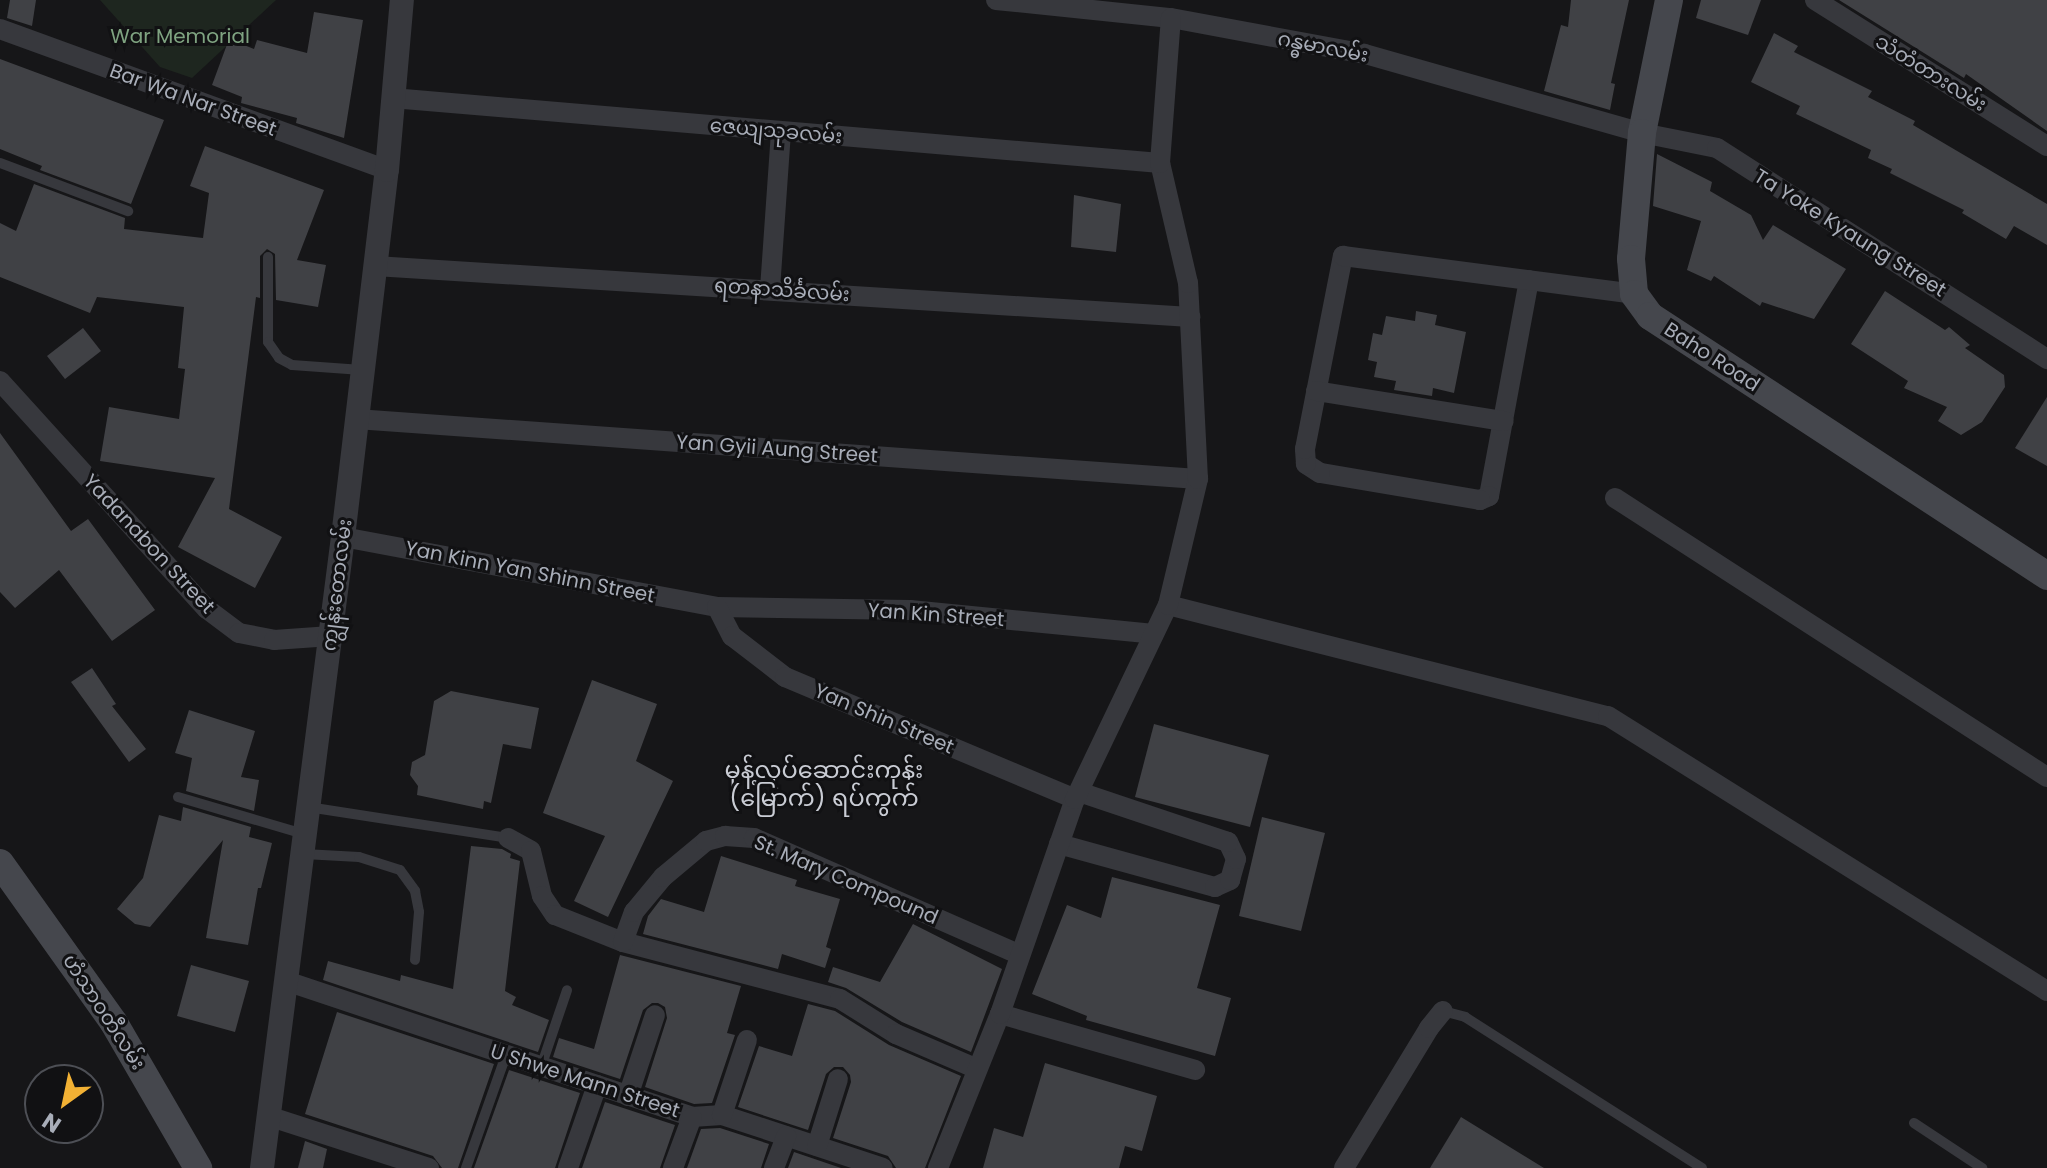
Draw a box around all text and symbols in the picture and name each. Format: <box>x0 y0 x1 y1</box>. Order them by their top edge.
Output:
park label: War Memorial <box>110 24 250 48</box>
street label: ဂန္ဓမာလမ်း <box>1276 26 1370 68</box>
street label: သံတံတားလမ်း <box>1871 29 1991 117</box>
street label: Bar Wa Nar Street <box>106 59 280 141</box>
street label: ဇေယျသုခလမ်း <box>709 113 843 149</box>
street label: Ta Yoke Kyaung Street <box>1750 164 1950 302</box>
street label: ရတနာသိင်္ခလမ်း <box>713 273 851 307</box>
street label: Baho Road <box>1660 317 1764 397</box>
street label: Yan Gyii Aung Street <box>675 430 879 468</box>
street label: Yadanabon Street <box>78 469 220 619</box>
street label: ကျွန်းတောလမ်း <box>317 518 357 652</box>
street label: Yan Kinn Yan Shinn Street <box>403 536 657 608</box>
street label: Yan Kin Street <box>867 598 1005 632</box>
street label: Yan Shin Street <box>811 679 957 759</box>
district label: မုန့်လုပ်ဆောင်းကုန်း (မြောက်) ရပ်ကွက် <box>725 756 923 812</box>
street label: St. Mary Compound <box>750 830 942 930</box>
street label: ဟံသာဝတီလမ်း <box>58 950 150 1074</box>
street label: U Shwe Mann Street <box>487 1039 683 1123</box>
north arrow <box>24 1064 104 1144</box>
text: N <box>36 1105 67 1140</box>

